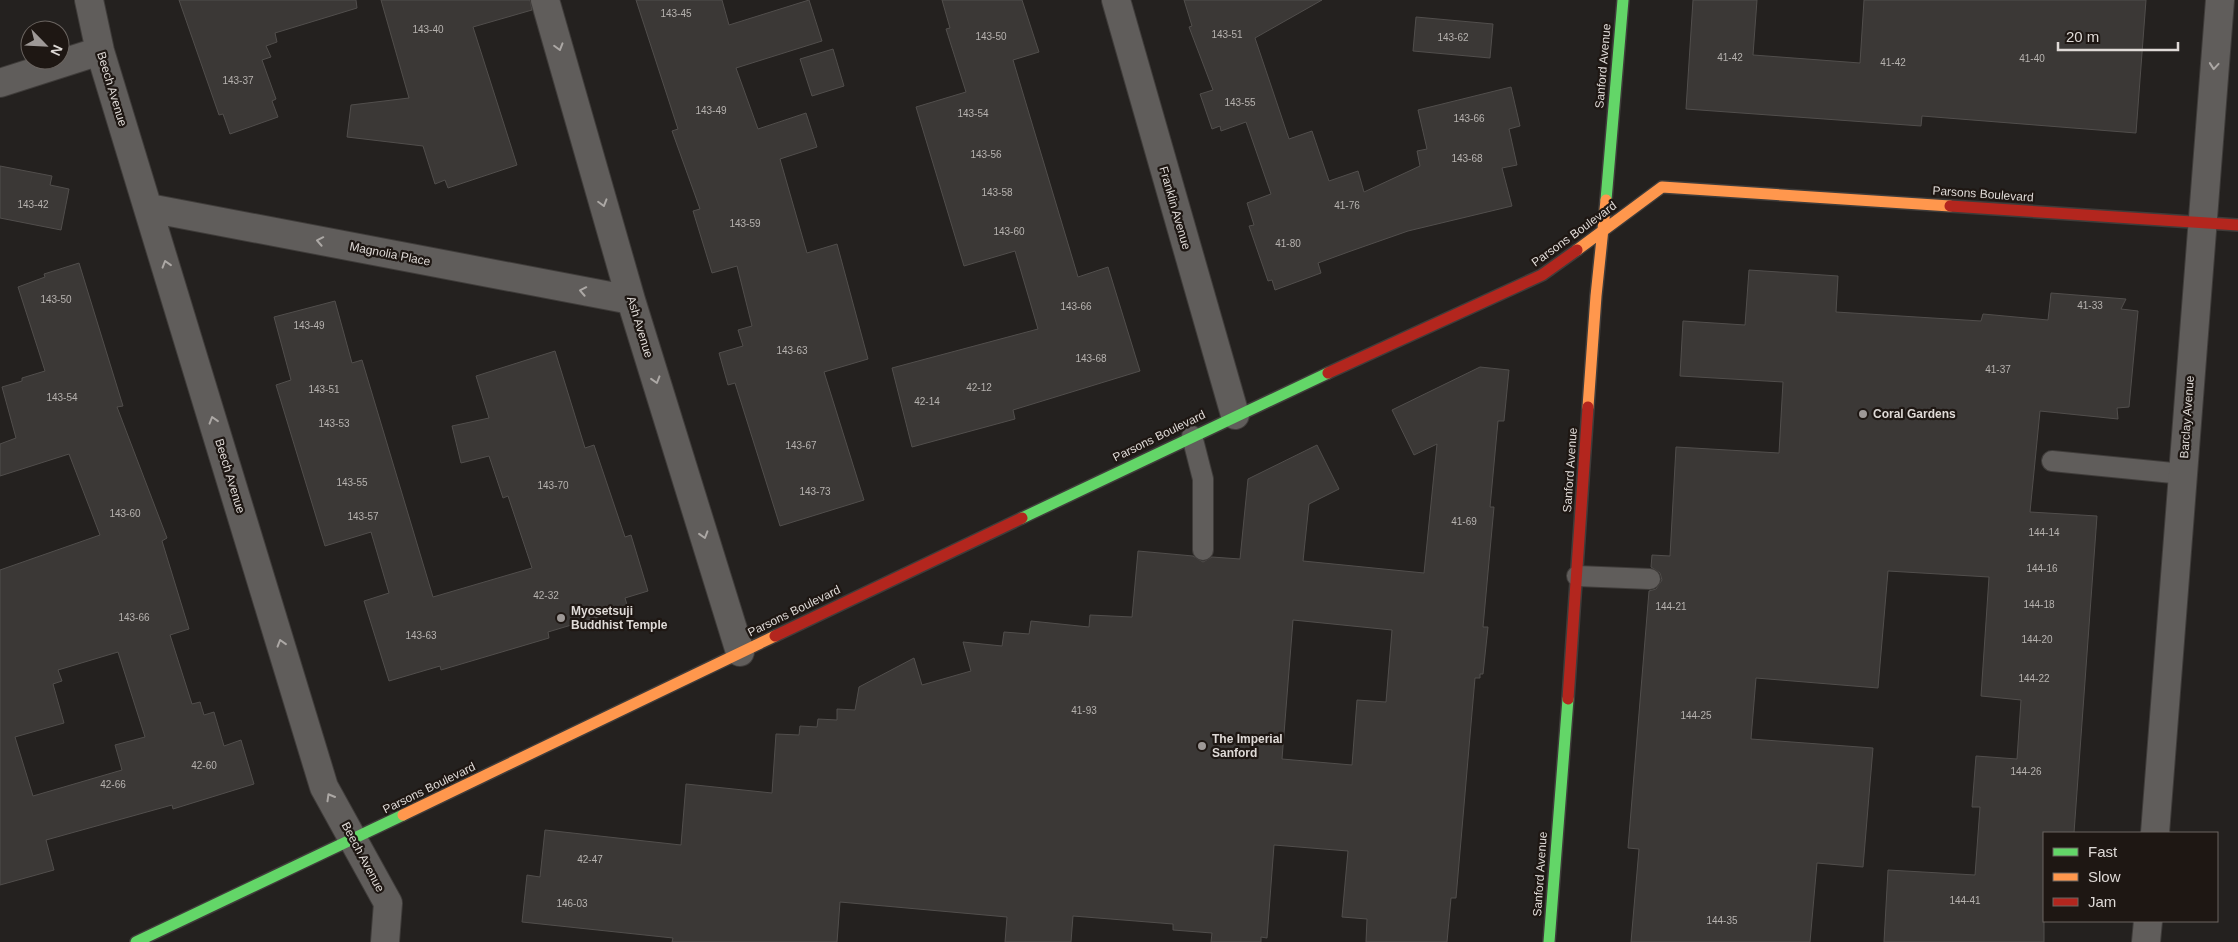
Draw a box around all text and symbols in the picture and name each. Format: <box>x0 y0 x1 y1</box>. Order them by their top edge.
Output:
house number: 143-45 <box>660 8 692 19</box>
north arrow <box>20 20 70 70</box>
scale bar <box>2058 20 2178 52</box>
street label: Sanford Avenue <box>1592 23 1614 109</box>
house number: 143-40 <box>412 24 444 35</box>
text: 20 m <box>2066 28 2099 45</box>
house number: 143-51 <box>1211 29 1243 40</box>
house number: 143-50 <box>975 31 1007 42</box>
house number: 143-62 <box>1437 32 1469 43</box>
text: N <box>48 42 66 58</box>
one-way arrow <box>553 42 563 50</box>
street label: Beech Avenue <box>94 50 130 128</box>
house number: 41-42 <box>1717 52 1743 63</box>
house number: 41-40 <box>2019 53 2045 64</box>
house number: 41-42 <box>1880 57 1906 68</box>
one-way arrow <box>2209 62 2220 70</box>
house number: 143-37 <box>222 75 254 86</box>
house number: 143-55 <box>1224 97 1256 108</box>
house number: 143-49 <box>695 105 727 116</box>
house number: 143-54 <box>957 108 989 119</box>
house number: 143-66 <box>1453 113 1485 124</box>
house number: 143-56 <box>970 149 1002 160</box>
house number: 143-68 <box>1451 153 1483 164</box>
street label: Franklin Avenue <box>1156 165 1194 251</box>
street label: Parsons Boulevard <box>1932 183 2034 205</box>
house number: 143-58 <box>981 187 1013 198</box>
house number: 143-42 <box>17 199 49 210</box>
one-way arrow <box>598 199 608 207</box>
street label: Parsons Boulevard <box>1529 199 1619 269</box>
house number: 41-76 <box>1334 200 1360 211</box>
house number: 143-59 <box>729 218 761 229</box>
house number: 143-60 <box>993 226 1025 237</box>
one-way arrow <box>316 236 325 246</box>
house number: 41-80 <box>1275 238 1301 249</box>
street label: Magnolia Place <box>348 239 432 269</box>
one-way arrow <box>162 261 172 269</box>
one-way arrow <box>579 286 587 296</box>
house number: 143-50 <box>40 294 72 305</box>
street label: Ash Avenue <box>624 294 656 360</box>
house number: 41-33 <box>2077 300 2103 311</box>
house number: 143-66 <box>1060 301 1092 312</box>
house number: 143-49 <box>293 320 325 331</box>
house number: 143-63 <box>776 345 808 356</box>
house number: 143-68 <box>1075 353 1107 364</box>
house number: 41-37 <box>1985 364 2011 375</box>
one-way arrow <box>650 375 660 383</box>
street label: Barclay Avenue <box>2177 375 2197 459</box>
house number: 42-12 <box>966 382 992 393</box>
house number: 143-51 <box>308 384 340 395</box>
house number: 143-54 <box>46 392 78 403</box>
house number: 42-14 <box>914 396 940 407</box>
street label: Parsons Boulevard <box>1110 407 1208 465</box>
place label: Coral Gardens <box>1873 407 1956 421</box>
marker: Coral Gardens <box>1857 408 1869 420</box>
one-way arrow <box>209 416 219 425</box>
house number: 143-53 <box>318 418 350 429</box>
street label: Sanford Avenue <box>1560 427 1580 513</box>
street label: Beech Avenue <box>212 437 248 515</box>
house number: 143-67 <box>785 440 817 451</box>
house number: 143-55 <box>336 477 368 488</box>
house number: 143-70 <box>537 480 569 491</box>
house number: 143-73 <box>799 486 831 497</box>
house number: 143-60 <box>109 508 141 519</box>
house number: 143-57 <box>347 511 379 522</box>
house number: 41-69 <box>1451 516 1477 527</box>
house number: 144-14 <box>2028 527 2060 538</box>
one-way arrow <box>698 530 708 539</box>
house number: 144-16 <box>2026 563 2058 574</box>
street label: Parsons Boulevard <box>745 582 843 640</box>
house number: 42-32 <box>533 590 559 601</box>
house number: 144-18 <box>2023 599 2055 610</box>
house number: 144-21 <box>1655 601 1687 612</box>
place label: Myosetsuji Buddhist Temple <box>571 604 668 632</box>
house number: 143-66 <box>118 612 150 623</box>
marker: Myosetsuji Buddhist Temple <box>555 612 567 624</box>
house number: 143-63 <box>405 630 437 641</box>
house number: 144-20 <box>2021 634 2053 645</box>
one-way arrow <box>276 639 286 647</box>
house number: 144-22 <box>2018 673 2050 684</box>
house number: 41-93 <box>1071 705 1097 716</box>
house number: 144-25 <box>1680 710 1712 721</box>
place label: The Imperial Sanford <box>1212 732 1283 760</box>
marker: The Imperial Sanford <box>1196 740 1208 752</box>
street label: Parsons Boulevard <box>380 759 478 817</box>
house number: 42-60 <box>191 760 217 771</box>
house number: 144-26 <box>2010 766 2042 777</box>
house number: 42-66 <box>100 779 126 790</box>
one-way arrow <box>326 793 336 802</box>
street label: Beech Avenue <box>339 820 387 895</box>
street label: Sanford Avenue <box>1530 831 1550 917</box>
legend <box>2043 832 2218 922</box>
text: Fast <box>2088 843 2118 860</box>
house number: 42-47 <box>577 854 603 865</box>
text: Slow <box>2088 868 2121 885</box>
text: Jam <box>2088 893 2116 910</box>
house number: 144-41 <box>1949 895 1981 906</box>
house number: 146-03 <box>556 898 588 909</box>
house number: 144-35 <box>1706 915 1738 926</box>

